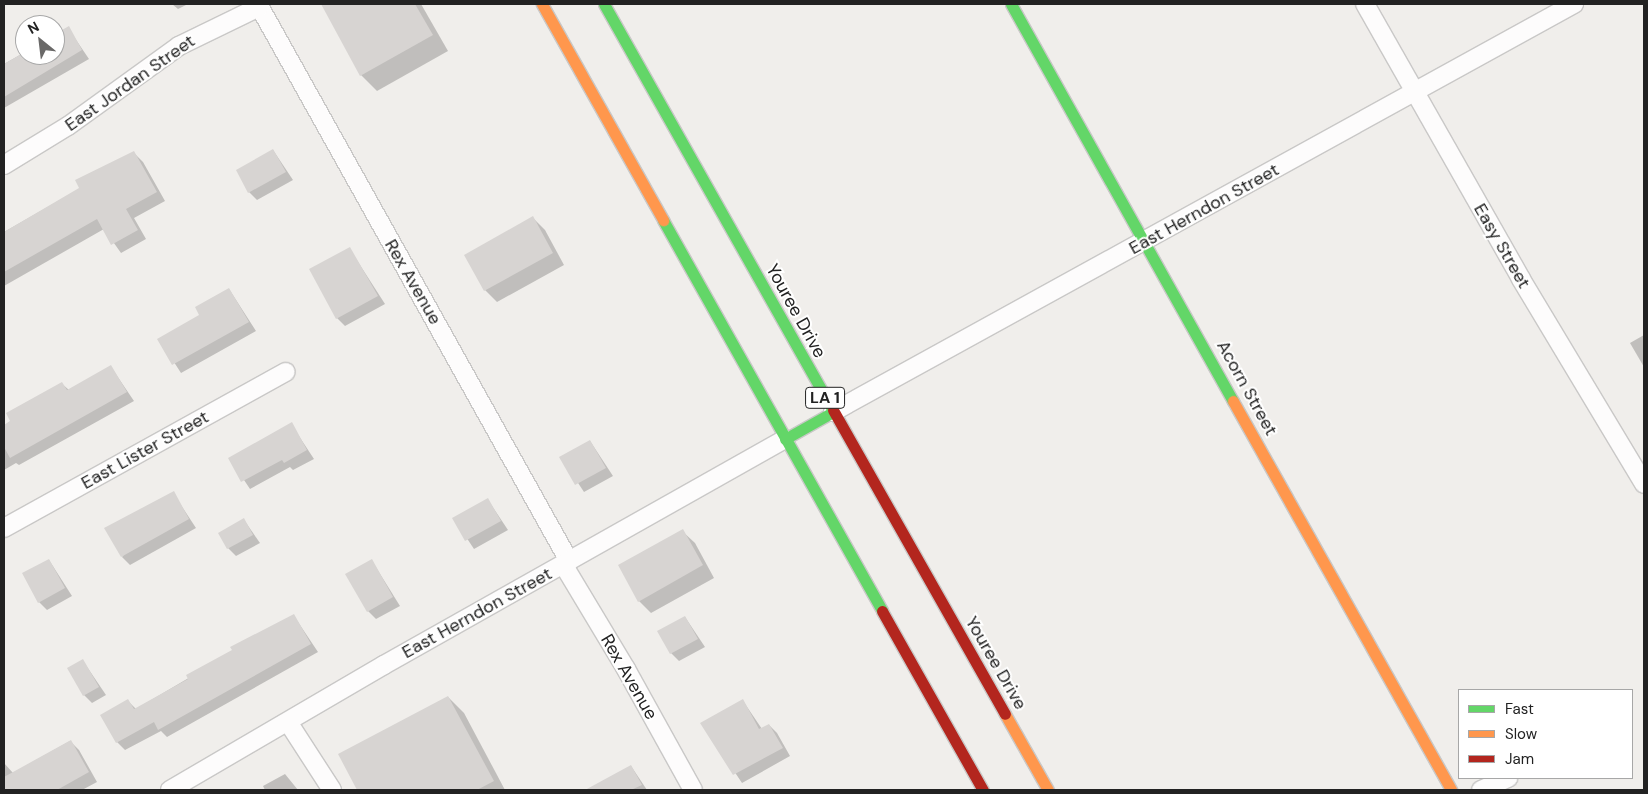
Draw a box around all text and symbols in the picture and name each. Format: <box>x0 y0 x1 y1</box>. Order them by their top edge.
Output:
north arrow <box>15 15 65 65</box>
text: N <box>24 17 42 38</box>
street label: East Jordan Street <box>61 30 199 136</box>
street label: East Herndon Street <box>1125 159 1283 259</box>
street label: Easy Street <box>1469 200 1535 292</box>
street label: Rex Avenue <box>380 236 446 328</box>
street label: Youree Drive <box>761 260 831 362</box>
street label: Acorn Street <box>1212 337 1282 439</box>
road number: LA 1 <box>805 384 845 412</box>
street label: East Lister Street <box>77 406 213 494</box>
street label: East Herndon Street <box>398 563 556 663</box>
street label: Youree Drive <box>961 613 1031 713</box>
street label: Rex Avenue <box>596 631 662 723</box>
legend <box>1458 689 1633 779</box>
text: Fast <box>1505 699 1534 719</box>
text: Slow <box>1505 724 1537 744</box>
text: Jam <box>1505 749 1534 769</box>

